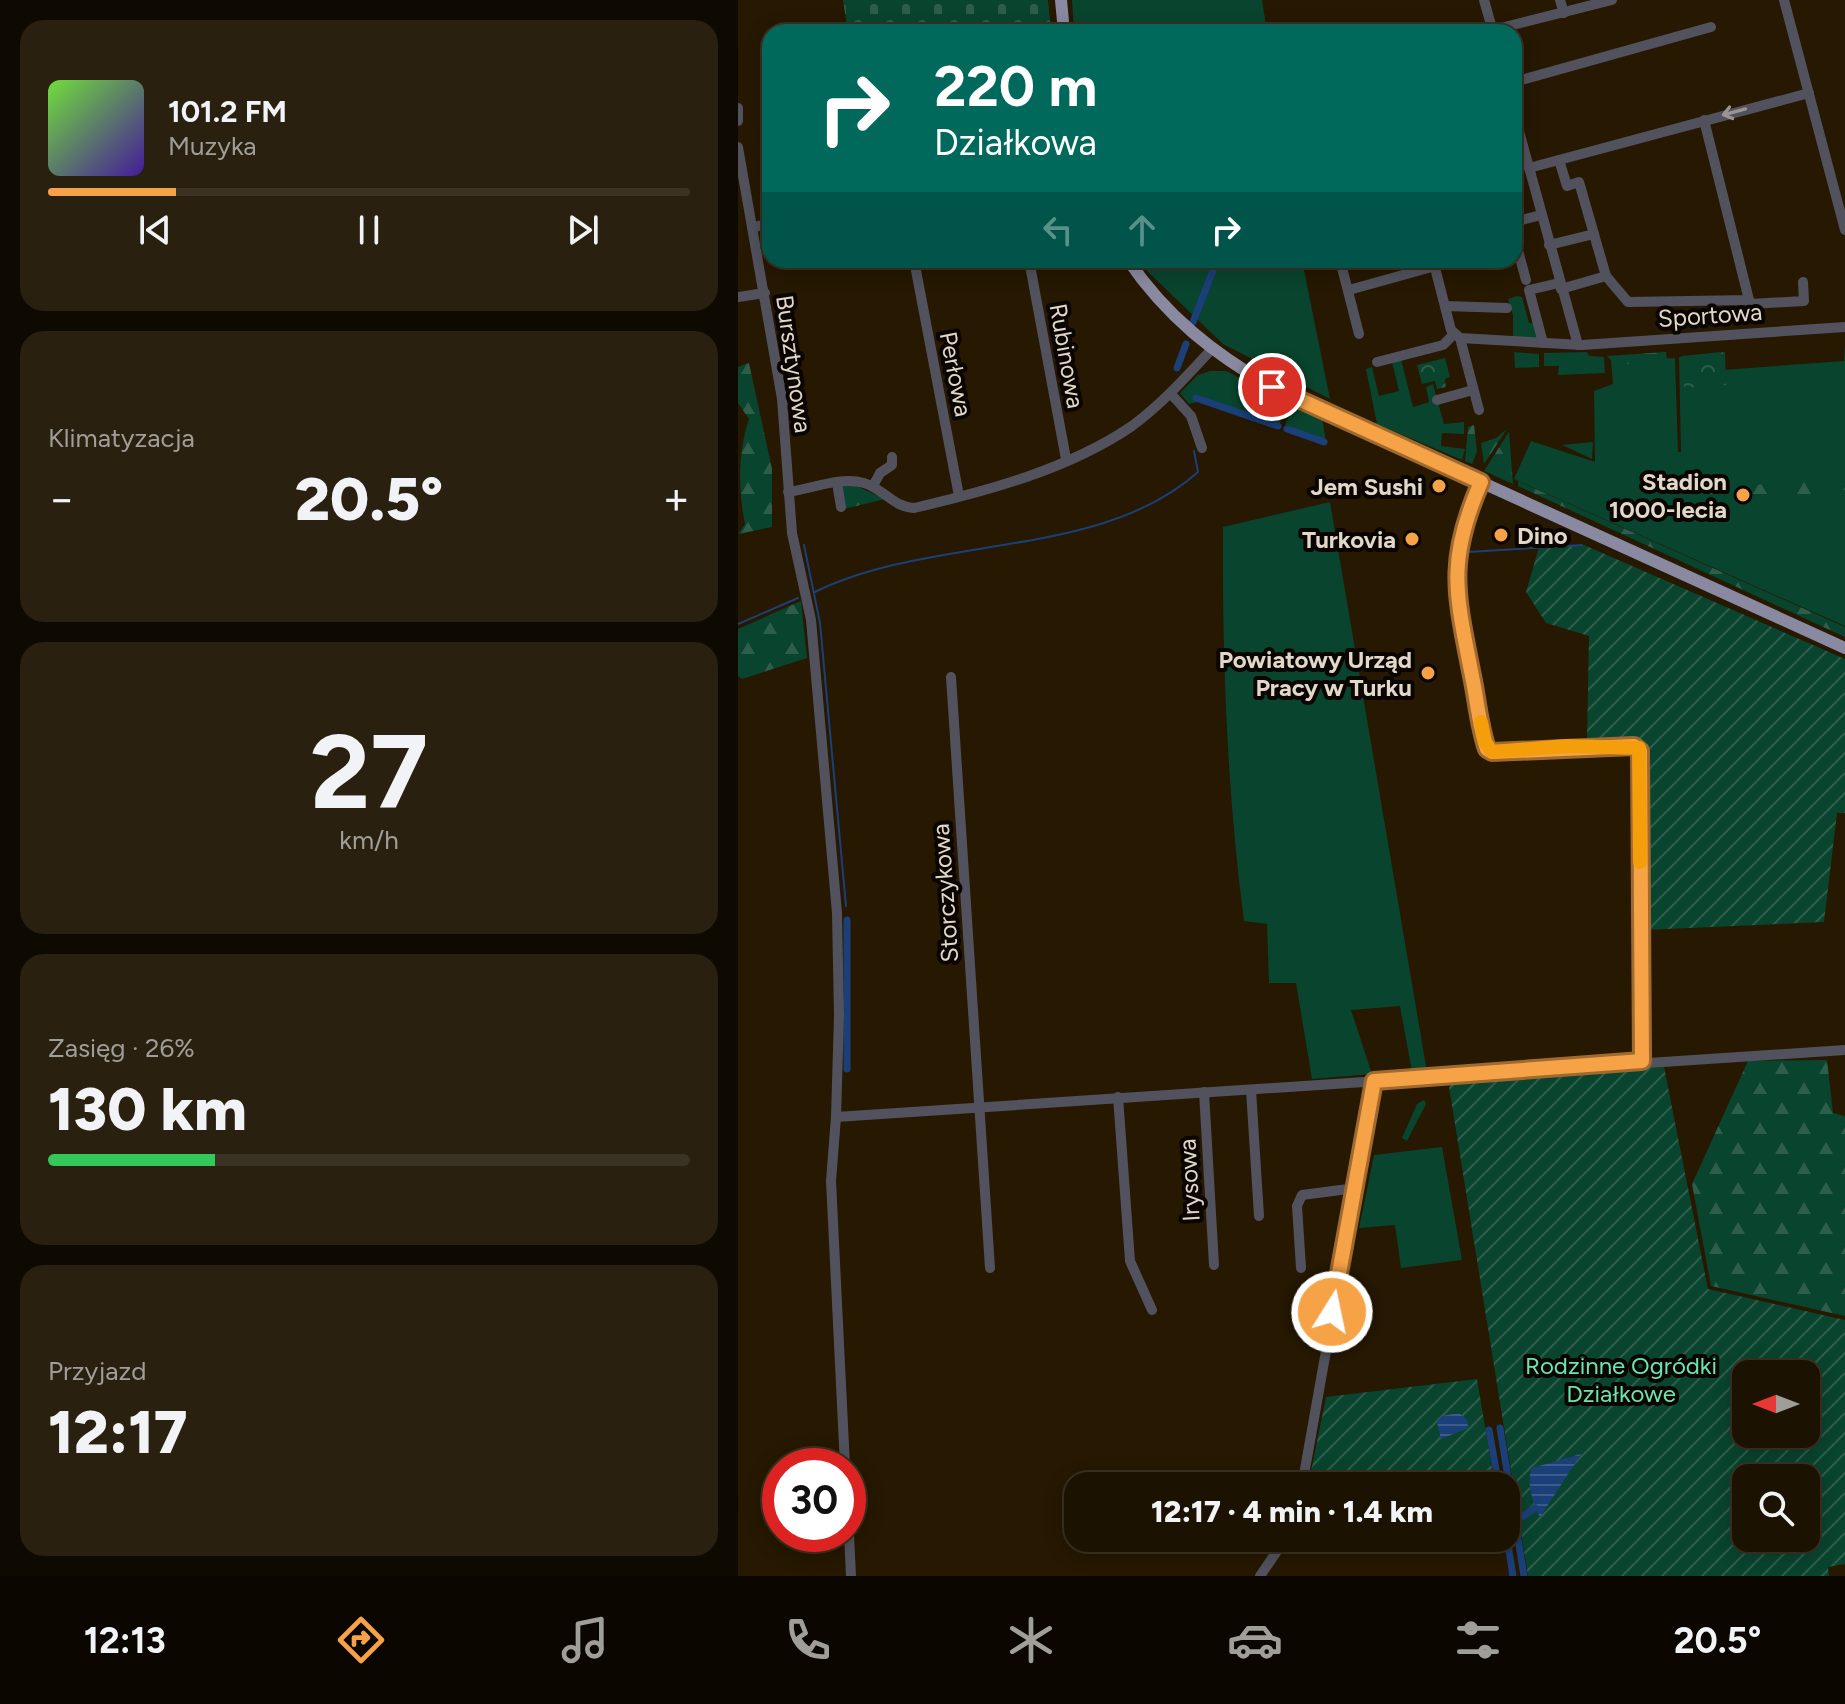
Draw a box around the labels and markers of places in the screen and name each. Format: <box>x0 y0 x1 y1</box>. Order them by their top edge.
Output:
pin <box>1238 353 1306 421</box>
place label: Stadion 1000-lecia <box>1609 467 1727 524</box>
place label: Jem Sushi <box>1310 472 1423 501</box>
marker: Jem Sushi <box>1430 477 1448 495</box>
marker: Stadion 1000-lecia <box>1734 486 1752 504</box>
place label: Dino <box>1517 521 1568 550</box>
place label: Turkovia <box>1302 525 1396 554</box>
marker: Dino <box>1492 526 1510 544</box>
marker: Turkovia <box>1403 530 1421 548</box>
place label: Powiatowy Urząd Pracy w Turku <box>1218 645 1412 702</box>
marker: Powiatowy Urząd Pracy w Turku <box>1419 664 1437 682</box>

